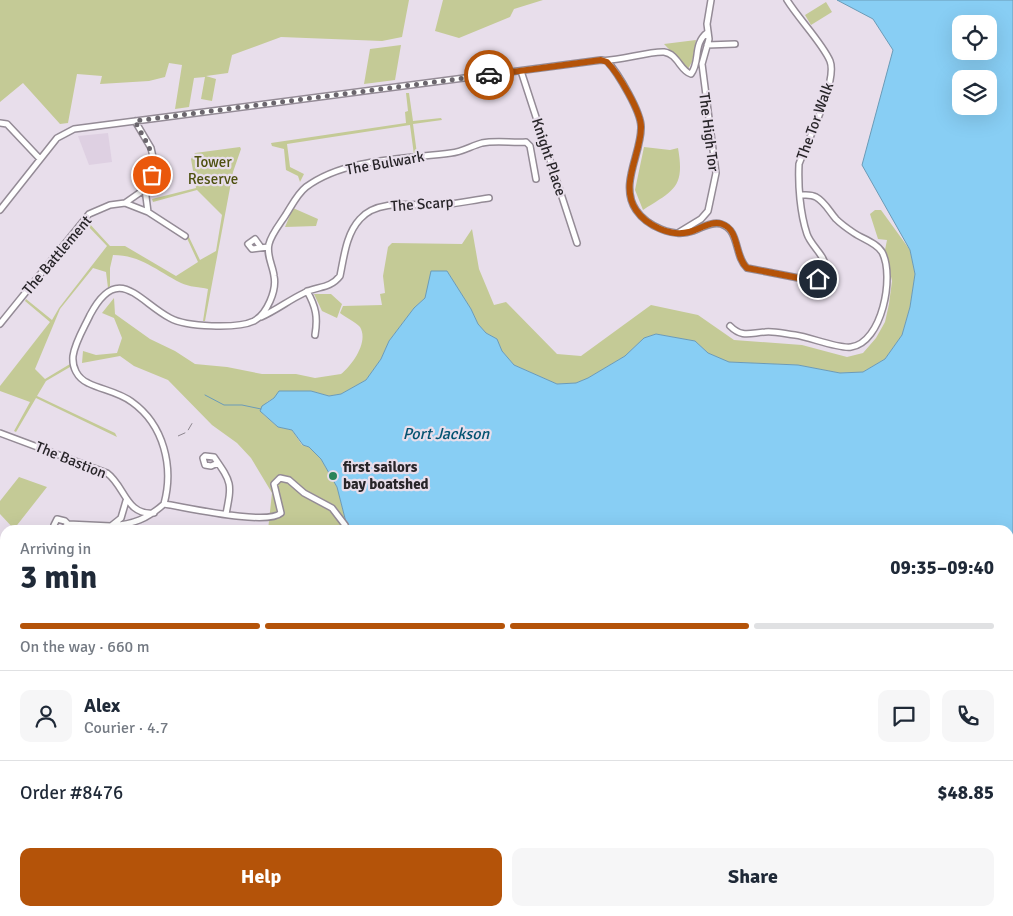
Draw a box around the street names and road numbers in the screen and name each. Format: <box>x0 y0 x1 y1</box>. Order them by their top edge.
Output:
street label: The Tor Walk <box>793 79 837 162</box>
street label: The High Tor <box>695 92 723 173</box>
street label: Knight Place <box>528 116 570 198</box>
street label: The Bulwark <box>344 147 426 179</box>
street label: The Scarp <box>390 193 454 215</box>
street label: The Battlement <box>19 212 95 298</box>
street label: The Bastion <box>33 438 109 482</box>

